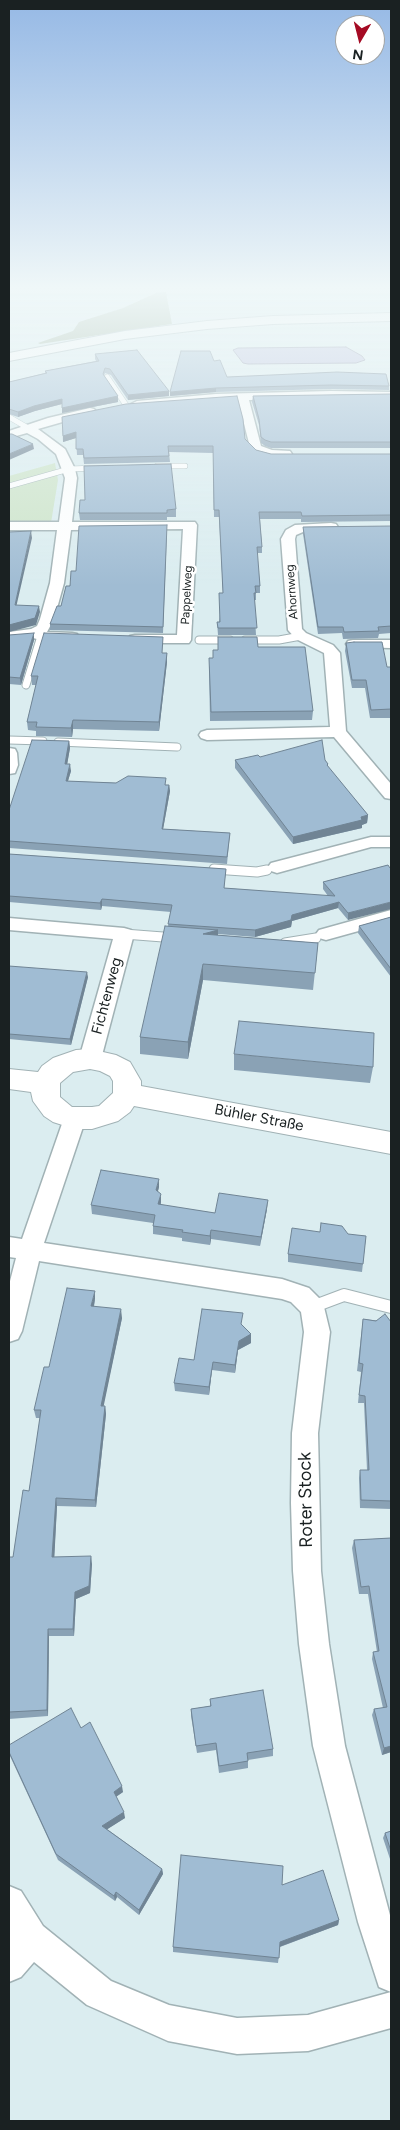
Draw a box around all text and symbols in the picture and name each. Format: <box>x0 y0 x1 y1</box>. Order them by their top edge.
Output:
north arrow <box>335 15 385 65</box>
text: N <box>351 45 365 64</box>
street label: Ahornweg <box>283 564 301 620</box>
street label: Pappelweg <box>178 565 196 625</box>
street label: Fichtenweg <box>88 956 126 1036</box>
street label: Bühler Straße <box>213 1101 305 1135</box>
street label: Roter Stock <box>294 1452 318 1548</box>

